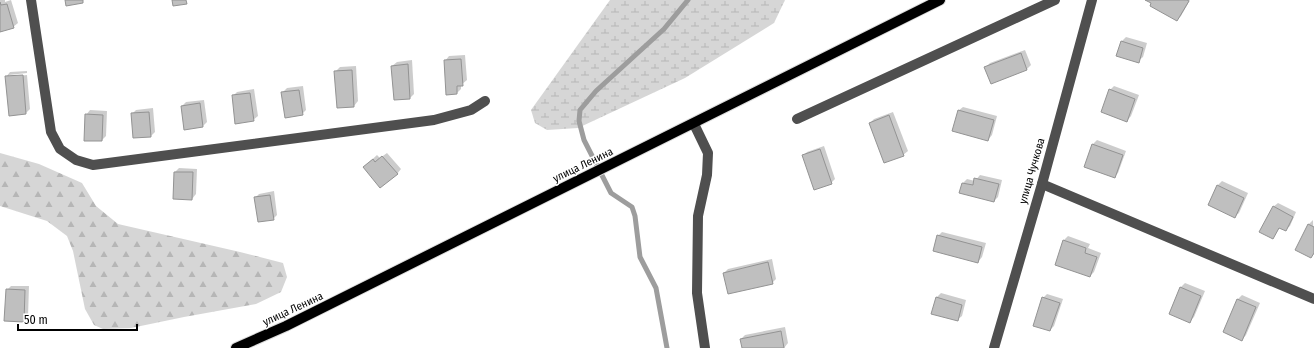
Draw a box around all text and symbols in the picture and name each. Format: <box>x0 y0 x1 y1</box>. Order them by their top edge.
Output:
street label: улица Чучкова <box>1016 136 1048 206</box>
street label: улица Ленина <box>551 145 615 185</box>
street label: улица Ленина <box>261 289 325 329</box>
scale bar <box>18 306 137 332</box>
text: 50 m <box>24 313 48 327</box>

